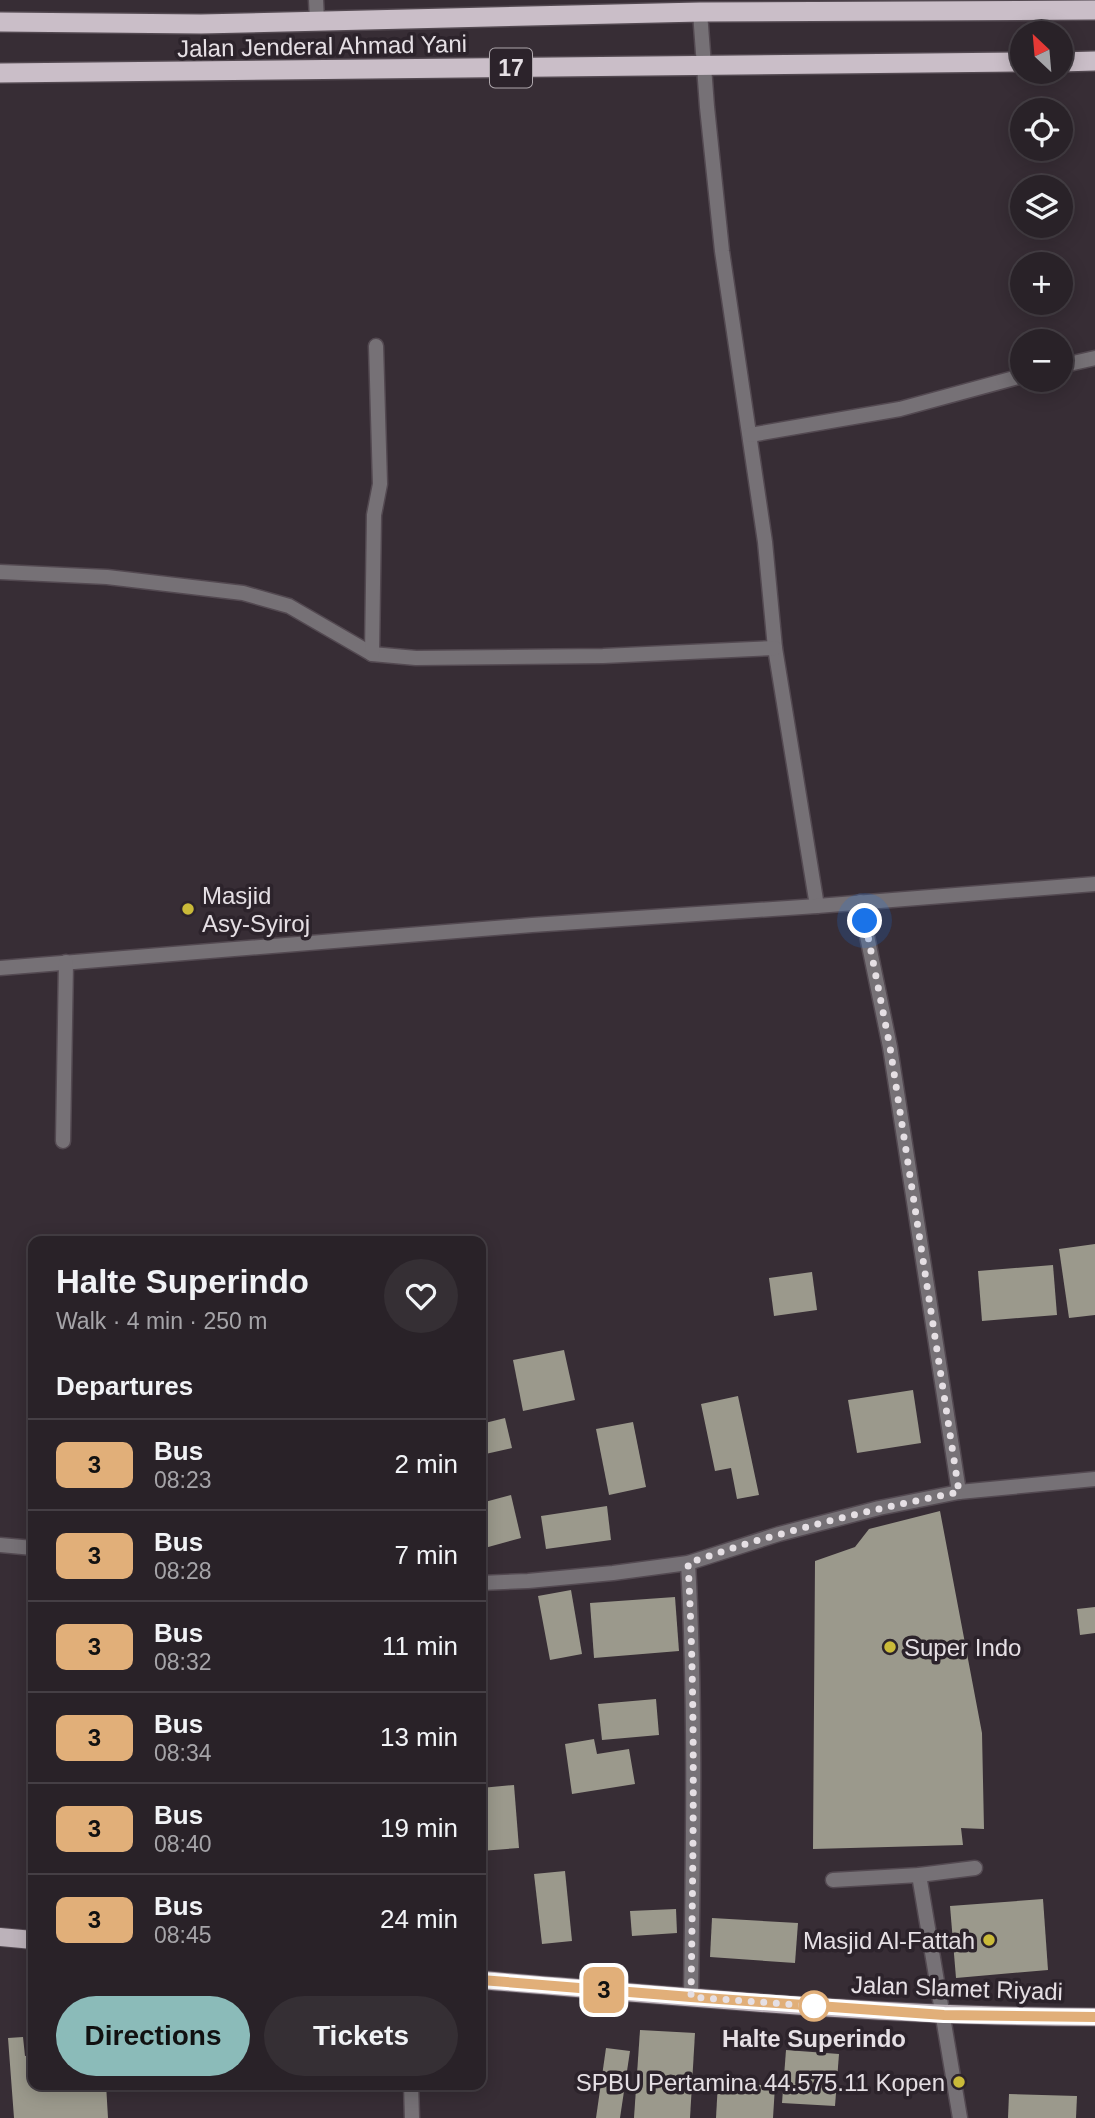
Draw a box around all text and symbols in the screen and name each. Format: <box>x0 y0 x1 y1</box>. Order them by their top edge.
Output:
north arrow <box>1010 21 1073 84</box>
map controls <box>1010 21 1073 392</box>
street label: Jalan Jenderal Ahmad Yani <box>177 30 467 62</box>
road number: 17 <box>490 48 532 88</box>
button: locate <box>1010 98 1073 161</box>
button: layers <box>1010 175 1073 238</box>
button: + <box>1010 252 1073 315</box>
button: − <box>1010 329 1073 392</box>
place label: Masjid Asy-Syiroj <box>202 882 310 937</box>
marker: Masjid Asy-Syiroj <box>180 901 196 917</box>
your location <box>847 903 882 938</box>
button: heart <box>384 1259 458 1333</box>
text: Halte Superindo <box>56 1263 309 1300</box>
text: Walk · 4 min · 250 m <box>56 1308 267 1334</box>
text: Departures <box>56 1371 193 1401</box>
text: Bus <box>154 1436 203 1466</box>
text: 2 min <box>394 1449 458 1479</box>
text: 3 <box>88 1451 101 1478</box>
text: 08:23 <box>154 1467 212 1493</box>
text: Bus <box>154 1527 203 1557</box>
text: 7 min <box>394 1540 458 1570</box>
text: 3 <box>88 1542 101 1569</box>
text: 08:28 <box>154 1558 212 1584</box>
text: Bus <box>154 1618 203 1648</box>
text: 11 min <box>382 1631 458 1661</box>
text: 3 <box>88 1633 101 1660</box>
place label: Super Indo <box>904 1634 1021 1661</box>
marker: Super Indo <box>882 1639 898 1655</box>
text: 08:32 <box>154 1649 212 1675</box>
text: Bus <box>154 1709 203 1739</box>
text: 13 min <box>380 1722 458 1752</box>
text: 3 <box>88 1724 101 1751</box>
text: 08:34 <box>154 1740 212 1766</box>
text: Bus <box>154 1800 203 1830</box>
text: 19 min <box>380 1813 458 1843</box>
text: 3 <box>88 1815 101 1842</box>
text: 08:40 <box>154 1831 212 1857</box>
text: Bus <box>154 1891 203 1921</box>
text: 24 min <box>380 1904 458 1934</box>
text: 3 <box>88 1906 101 1933</box>
text: 08:45 <box>154 1922 212 1948</box>
place label: Masjid Al-Fattah <box>803 1927 975 1954</box>
marker: Masjid Al-Fattah <box>981 1932 997 1948</box>
line badge: 3 <box>581 1967 627 2013</box>
street label: Jalan Slamet Riyadi <box>851 1971 1063 2005</box>
text: 3 <box>597 1976 611 2003</box>
marker: Halte Superindo <box>799 1991 829 2021</box>
button: Directions <box>56 1996 250 2076</box>
button: Tickets <box>264 1996 458 2076</box>
place label: Halte Superindo <box>722 2025 906 2052</box>
place label: SPBU Pertamina 44.575.11 Kopen <box>576 2069 945 2096</box>
marker: SPBU Pertamina 44.575.11 Kopen <box>951 2074 967 2090</box>

